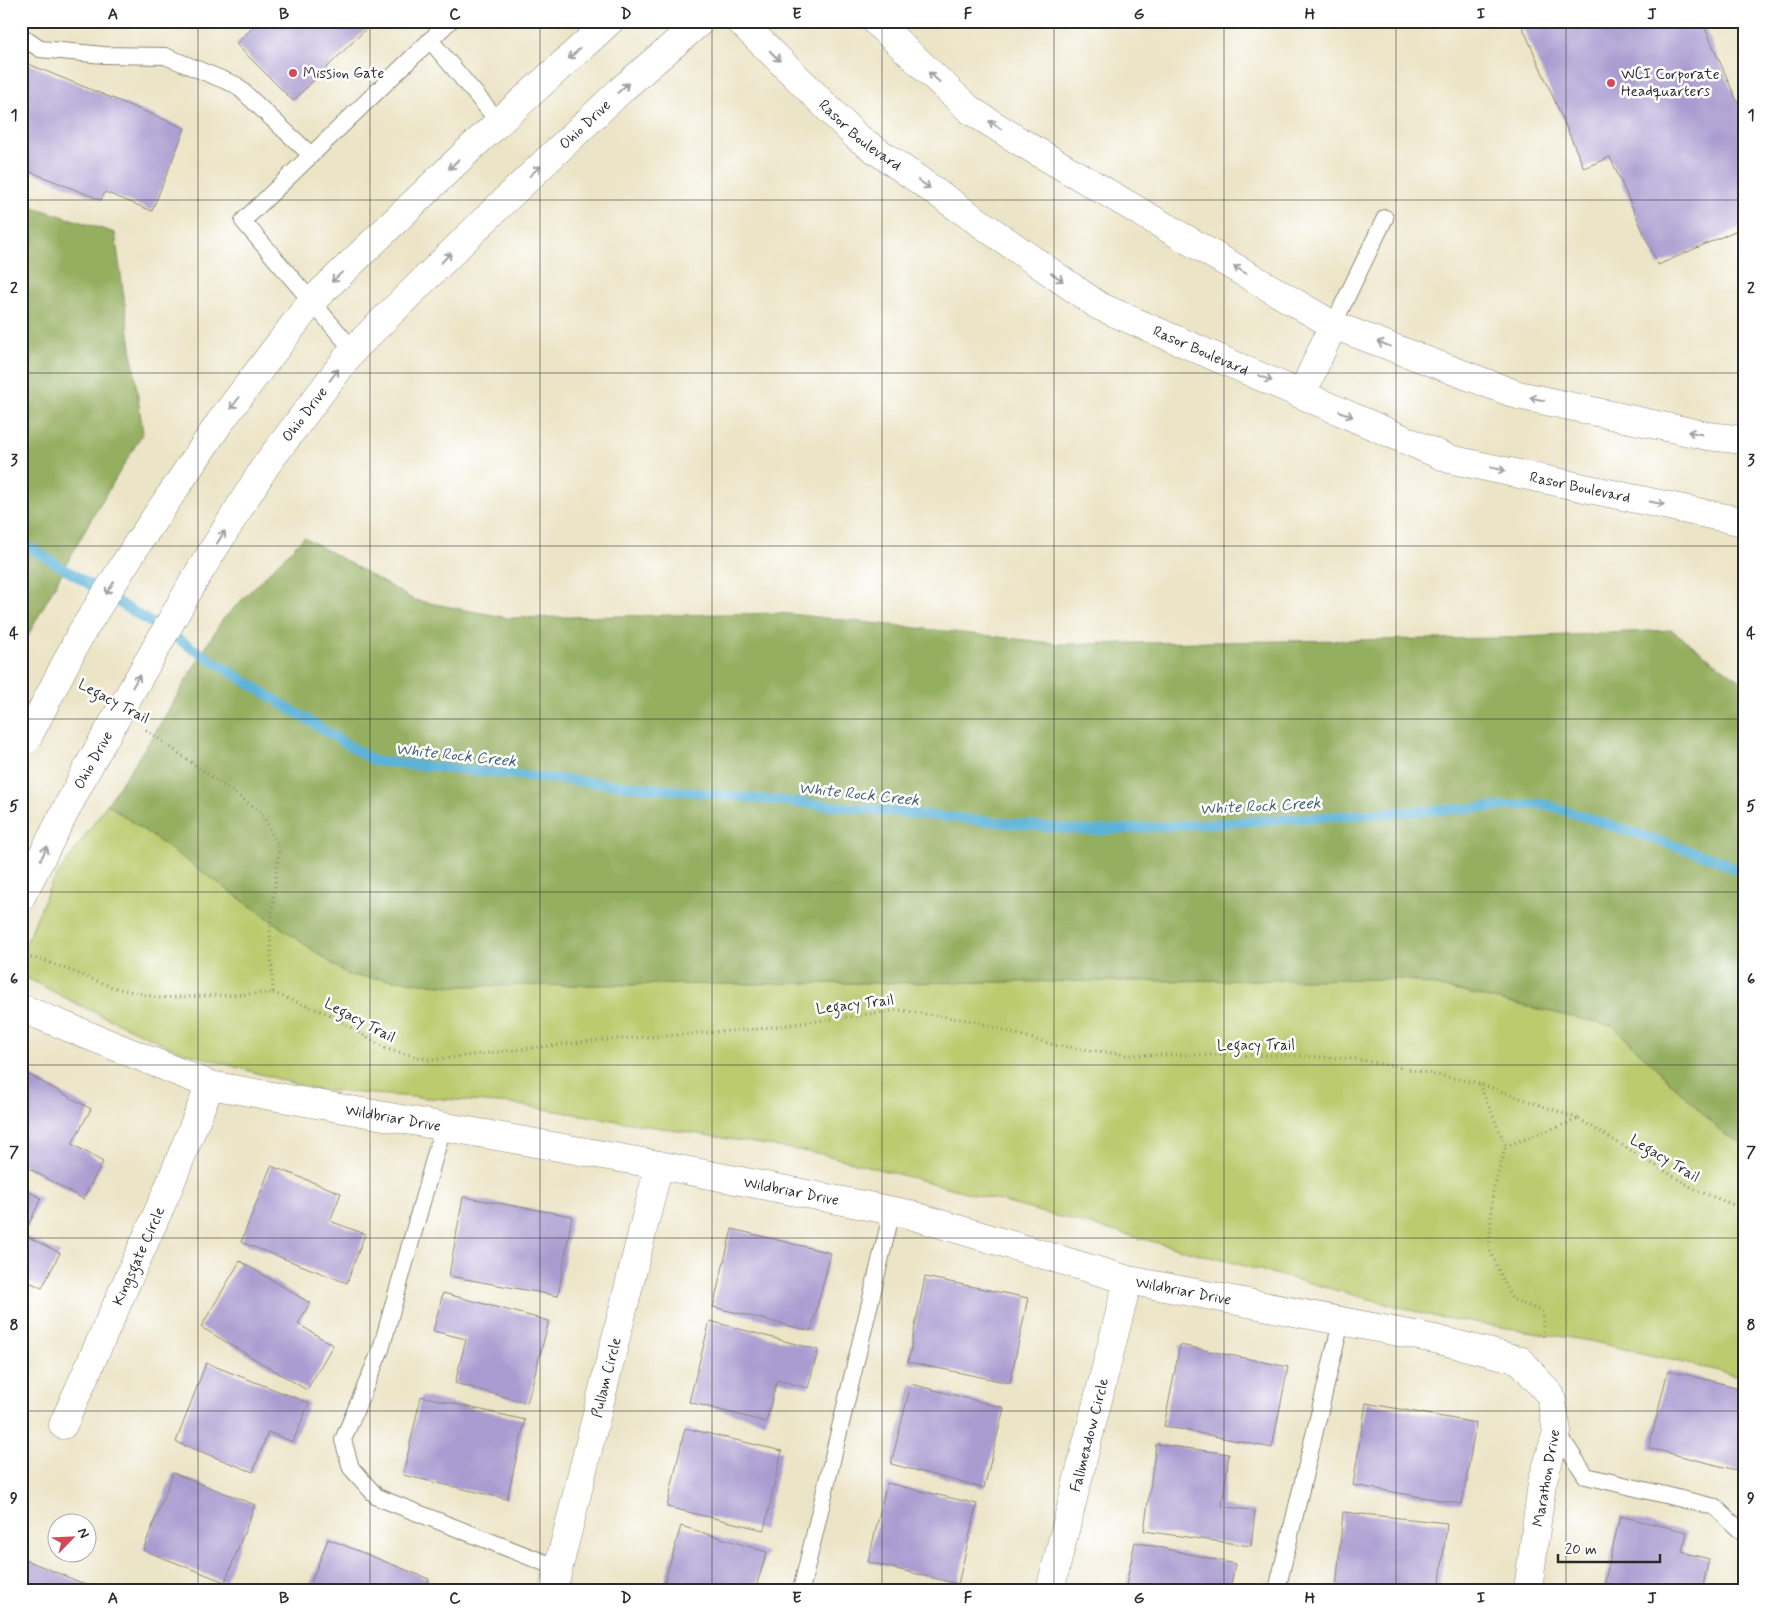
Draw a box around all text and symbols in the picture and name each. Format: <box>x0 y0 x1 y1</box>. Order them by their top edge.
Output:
text: A <box>108 4 118 25</box>
text: B <box>279 4 289 25</box>
text: C <box>449 4 461 25</box>
text: D <box>620 4 632 25</box>
text: E <box>792 4 802 25</box>
text: F <box>964 4 973 25</box>
text: G <box>1134 4 1145 25</box>
text: H <box>1305 4 1316 25</box>
text: I <box>1477 4 1486 25</box>
text: J <box>1647 4 1657 25</box>
one-way arrow <box>567 48 580 60</box>
one-way arrow <box>768 49 780 61</box>
place label: Mission Gate <box>303 64 385 84</box>
place label: WCI Corporate Headquarters <box>1621 65 1720 102</box>
marker: Mission Gate <box>287 67 299 79</box>
one-way arrow <box>928 71 941 83</box>
marker: WCI Corporate Headquarters <box>1605 77 1617 89</box>
one-way arrow <box>616 82 629 94</box>
street label: Rasor Boulevard <box>814 95 905 176</box>
street label: Ohio Drive <box>555 96 616 154</box>
text: 1 <box>10 105 18 126</box>
text: 1 <box>1747 105 1755 126</box>
one-way arrow <box>988 120 1002 131</box>
one-way arrow <box>448 158 460 170</box>
one-way arrow <box>529 165 542 177</box>
one-way arrow <box>917 179 931 189</box>
one-way arrow <box>440 252 452 264</box>
one-way arrow <box>1233 265 1247 275</box>
one-way arrow <box>331 271 344 283</box>
one-way arrow <box>1050 272 1064 282</box>
text: 2 <box>10 278 18 299</box>
text: 2 <box>1747 278 1755 299</box>
street label: Rasor Boulevard <box>1150 322 1251 381</box>
one-way arrow <box>1377 339 1392 348</box>
one-way arrow <box>329 368 339 382</box>
one-way arrow <box>1257 374 1272 384</box>
street label: Ohio Drive <box>278 383 333 446</box>
one-way arrow <box>1529 394 1545 403</box>
one-way arrow <box>229 396 240 409</box>
one-way arrow <box>1338 409 1353 419</box>
one-way arrow <box>1688 428 1704 437</box>
text: 3 <box>10 450 18 471</box>
text: 3 <box>1747 450 1755 471</box>
one-way arrow <box>1490 465 1506 475</box>
street label: Rasor Boulevard <box>1528 468 1632 508</box>
one-way arrow <box>1649 499 1665 508</box>
one-way arrow <box>217 531 227 545</box>
one-way arrow <box>105 580 115 594</box>
text: 4 <box>9 623 19 644</box>
text: 4 <box>1746 623 1756 644</box>
one-way arrow <box>132 674 142 688</box>
street label: Legacy Trail <box>74 675 153 730</box>
street label: Ohio Drive <box>70 727 118 793</box>
water label: White Rock Creek <box>394 739 517 772</box>
water label: White Rock Creek <box>797 778 920 811</box>
water label: White Rock Creek <box>1199 793 1321 820</box>
text: 5 <box>9 796 19 817</box>
text: 5 <box>1746 796 1756 817</box>
one-way arrow <box>40 846 49 861</box>
text: 6 <box>10 969 18 990</box>
text: 6 <box>1747 969 1755 990</box>
street label: Legacy Trail <box>815 990 895 1021</box>
street label: Legacy Trail <box>320 994 399 1049</box>
street label: Legacy Trail <box>1217 1036 1295 1057</box>
street label: Wildbriar Drive <box>343 1100 443 1137</box>
street label: Legacy Trail <box>1625 1130 1703 1188</box>
text: 7 <box>9 1142 19 1163</box>
text: 7 <box>1746 1142 1756 1163</box>
street label: Wildbriar Drive <box>742 1173 841 1211</box>
street label: Kingsgate Circle <box>109 1204 170 1309</box>
street label: Wildbriar Drive <box>1134 1273 1233 1311</box>
text: 8 <box>9 1315 19 1336</box>
text: 8 <box>1746 1315 1756 1336</box>
street label: Pullam Circle <box>587 1335 627 1420</box>
street label: Fallmeadow Circle <box>1066 1376 1114 1494</box>
street label: Marathon Drive <box>1529 1428 1565 1529</box>
text: 9 <box>10 1488 18 1509</box>
text: 9 <box>1747 1488 1755 1509</box>
north arrow <box>48 1514 98 1564</box>
text: N <box>73 1525 93 1541</box>
scale bar <box>1558 1531 1660 1563</box>
text: 20 m <box>1565 1540 1597 1560</box>
text: A <box>108 1588 118 1609</box>
text: B <box>279 1588 289 1609</box>
text: C <box>449 1588 461 1609</box>
text: D <box>620 1588 632 1609</box>
text: E <box>792 1588 802 1609</box>
text: F <box>964 1588 973 1609</box>
text: G <box>1134 1588 1145 1609</box>
text: H <box>1305 1588 1316 1609</box>
text: I <box>1477 1588 1486 1609</box>
text: J <box>1647 1588 1657 1609</box>

